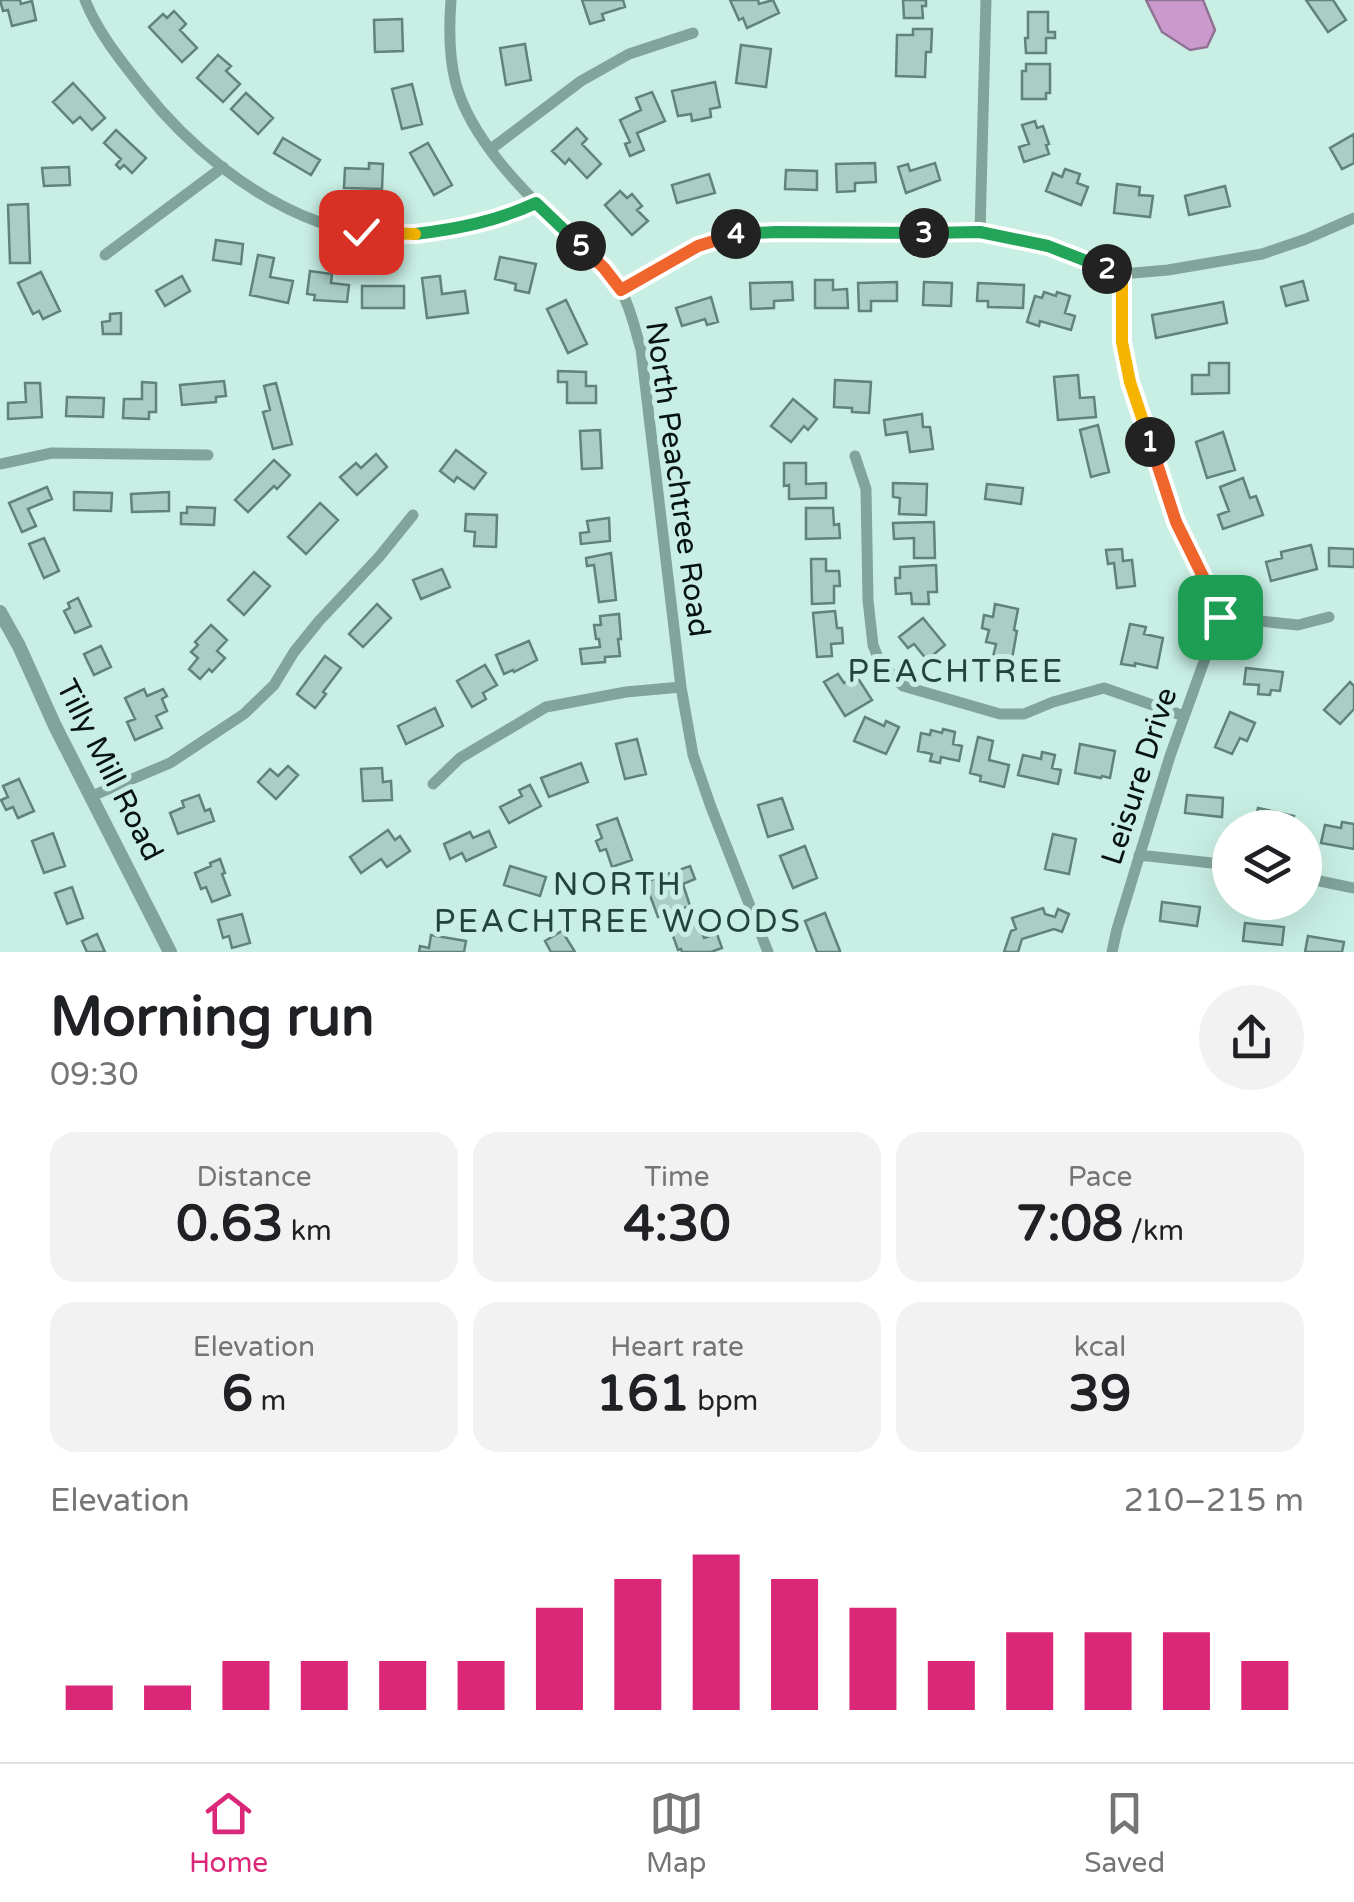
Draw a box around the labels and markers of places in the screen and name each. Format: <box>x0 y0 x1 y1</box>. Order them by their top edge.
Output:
pin <box>319 190 404 275</box>
pin: 3 <box>899 208 949 258</box>
pin: 4 <box>711 209 761 259</box>
pin: 5 <box>556 221 606 271</box>
pin: 2 <box>1082 244 1132 294</box>
pin: 1 <box>1125 417 1175 467</box>
pin <box>1178 575 1263 660</box>

